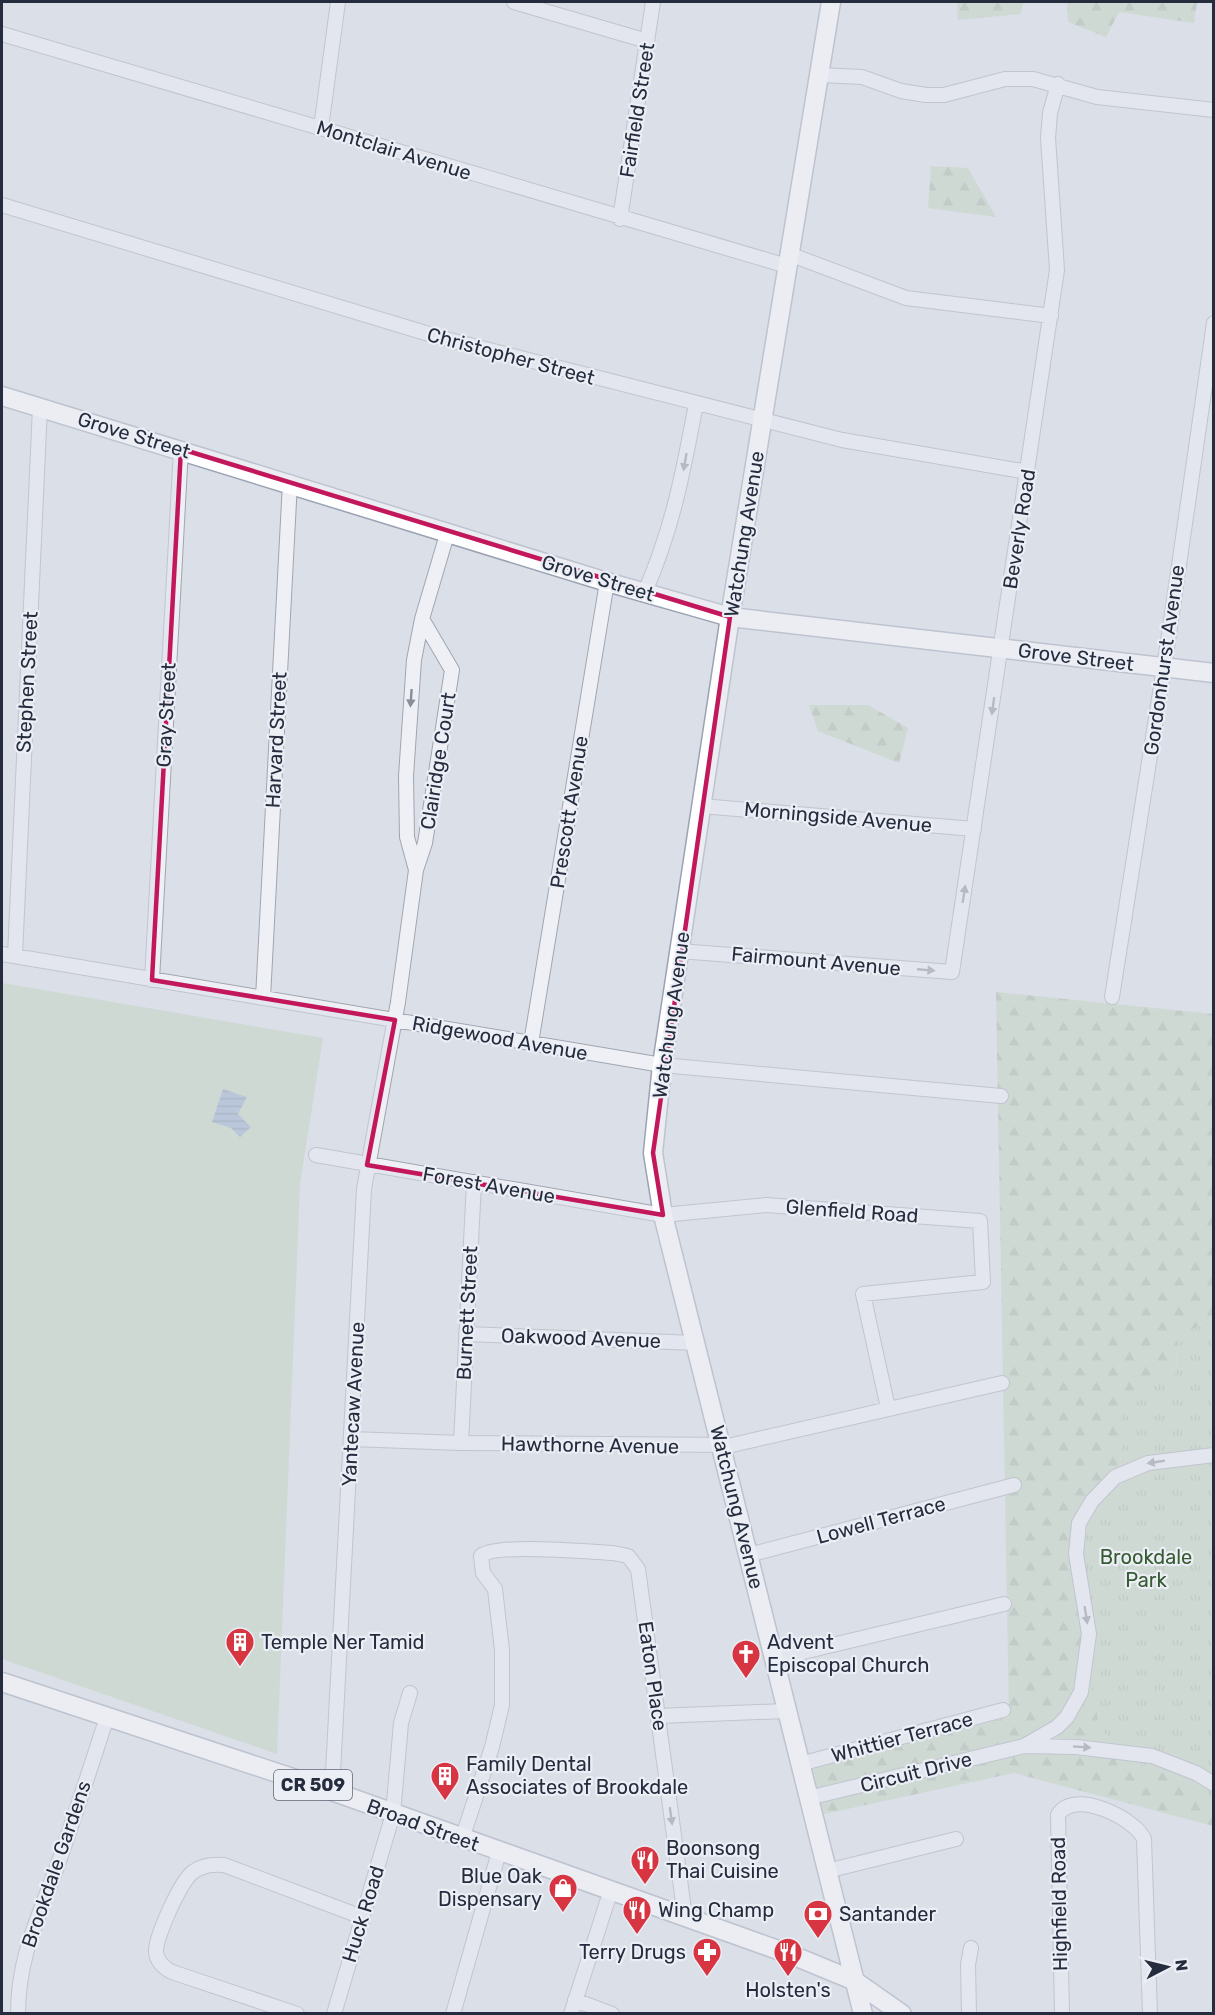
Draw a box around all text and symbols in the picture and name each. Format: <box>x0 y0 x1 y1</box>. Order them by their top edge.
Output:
street label: Fairfield Street <box>614 41 660 179</box>
street label: Montclair Avenue <box>314 115 474 185</box>
street label: Christopher Street <box>425 322 598 390</box>
street label: Grove Street <box>75 406 194 464</box>
street label: Watchung Avenue <box>719 449 769 619</box>
one-way arrow <box>680 452 689 471</box>
street label: Beverly Road <box>998 467 1040 591</box>
street label: Grove Street <box>539 549 658 607</box>
street label: Gordonhurst Avenue <box>1139 563 1189 757</box>
street label: Stephen Street <box>11 610 43 753</box>
street label: Grove Street <box>1017 638 1136 676</box>
street label: Gray Street <box>151 662 181 768</box>
street label: Harvard Street <box>260 671 292 809</box>
one-way arrow <box>407 688 416 707</box>
street label: Clairidge Court <box>415 690 461 831</box>
one-way arrow <box>988 697 997 716</box>
street label: Prescott Avenue <box>545 734 593 890</box>
street label: Morningside Avenue <box>743 797 933 837</box>
one-way arrow <box>960 884 969 903</box>
street label: Watchung Avenue <box>647 930 695 1100</box>
street label: Fairmount Avenue <box>730 942 902 980</box>
one-way arrow <box>917 965 936 975</box>
street label: Ridgewood Avenue <box>410 1011 590 1065</box>
street label: Forest Avenue <box>421 1162 557 1208</box>
street label: Glenfield Road <box>785 1194 919 1228</box>
street label: Burnett Street <box>451 1245 483 1381</box>
street label: Yantecaw Avenue <box>337 1321 369 1487</box>
street label: Oakwood Avenue <box>501 1323 661 1353</box>
street label: Watchung Avenue <box>705 1423 769 1591</box>
street label: Hawthorne Avenue <box>501 1431 679 1459</box>
one-way arrow <box>1146 1458 1165 1467</box>
street label: Lowell Terrace <box>814 1491 948 1549</box>
park label: Brookdale Park <box>1100 1545 1192 1592</box>
one-way arrow <box>1082 1605 1091 1624</box>
street label: Eaton Place <box>633 1620 673 1732</box>
building icon: Temple Ner Tamid <box>224 1626 256 1668</box>
place label: Temple Ner Tamid <box>261 1630 424 1654</box>
place label: Advent Episcopal Church <box>767 1630 930 1677</box>
church icon: Advent Episcopal Church <box>730 1638 762 1680</box>
street label: Whittier Terrace <box>829 1707 975 1767</box>
one-way arrow <box>1073 1743 1092 1752</box>
street label: Circuit Drive <box>858 1747 974 1797</box>
place label: Family Dental Associates of Brookdale <box>466 1752 688 1799</box>
building icon: Family Dental Associates of Brookdale <box>429 1760 461 1802</box>
road number: CR 509 <box>274 1770 352 1800</box>
street label: Brookdale Gardens <box>16 1777 96 1951</box>
street label: Broad Street <box>363 1794 483 1857</box>
one-way arrow <box>667 1807 676 1826</box>
place label: Boonsong Thai Cuisine <box>666 1836 779 1883</box>
street label: Highfield Road <box>1046 1837 1072 1971</box>
restaurant icon: Boonsong Thai Cuisine <box>629 1844 661 1886</box>
street label: Huck Road <box>337 1863 389 1965</box>
place label: Blue Oak Dispensary <box>438 1864 543 1911</box>
shop icon: Blue Oak Dispensary <box>547 1872 579 1914</box>
restaurant icon: Wing Champ <box>621 1894 653 1936</box>
place label: Wing Champ <box>658 1898 774 1922</box>
bank icon: Santander <box>802 1898 834 1940</box>
place label: Santander <box>839 1902 937 1926</box>
pharmacy icon: Terry Drugs <box>691 1936 723 1978</box>
restaurant icon: Holsten's <box>772 1936 804 1978</box>
north arrow <box>1137 1937 1197 1997</box>
place label: Terry Drugs <box>579 1940 686 1964</box>
text: N <box>1171 1958 1192 1972</box>
place label: Holsten's <box>745 1978 831 2002</box>

